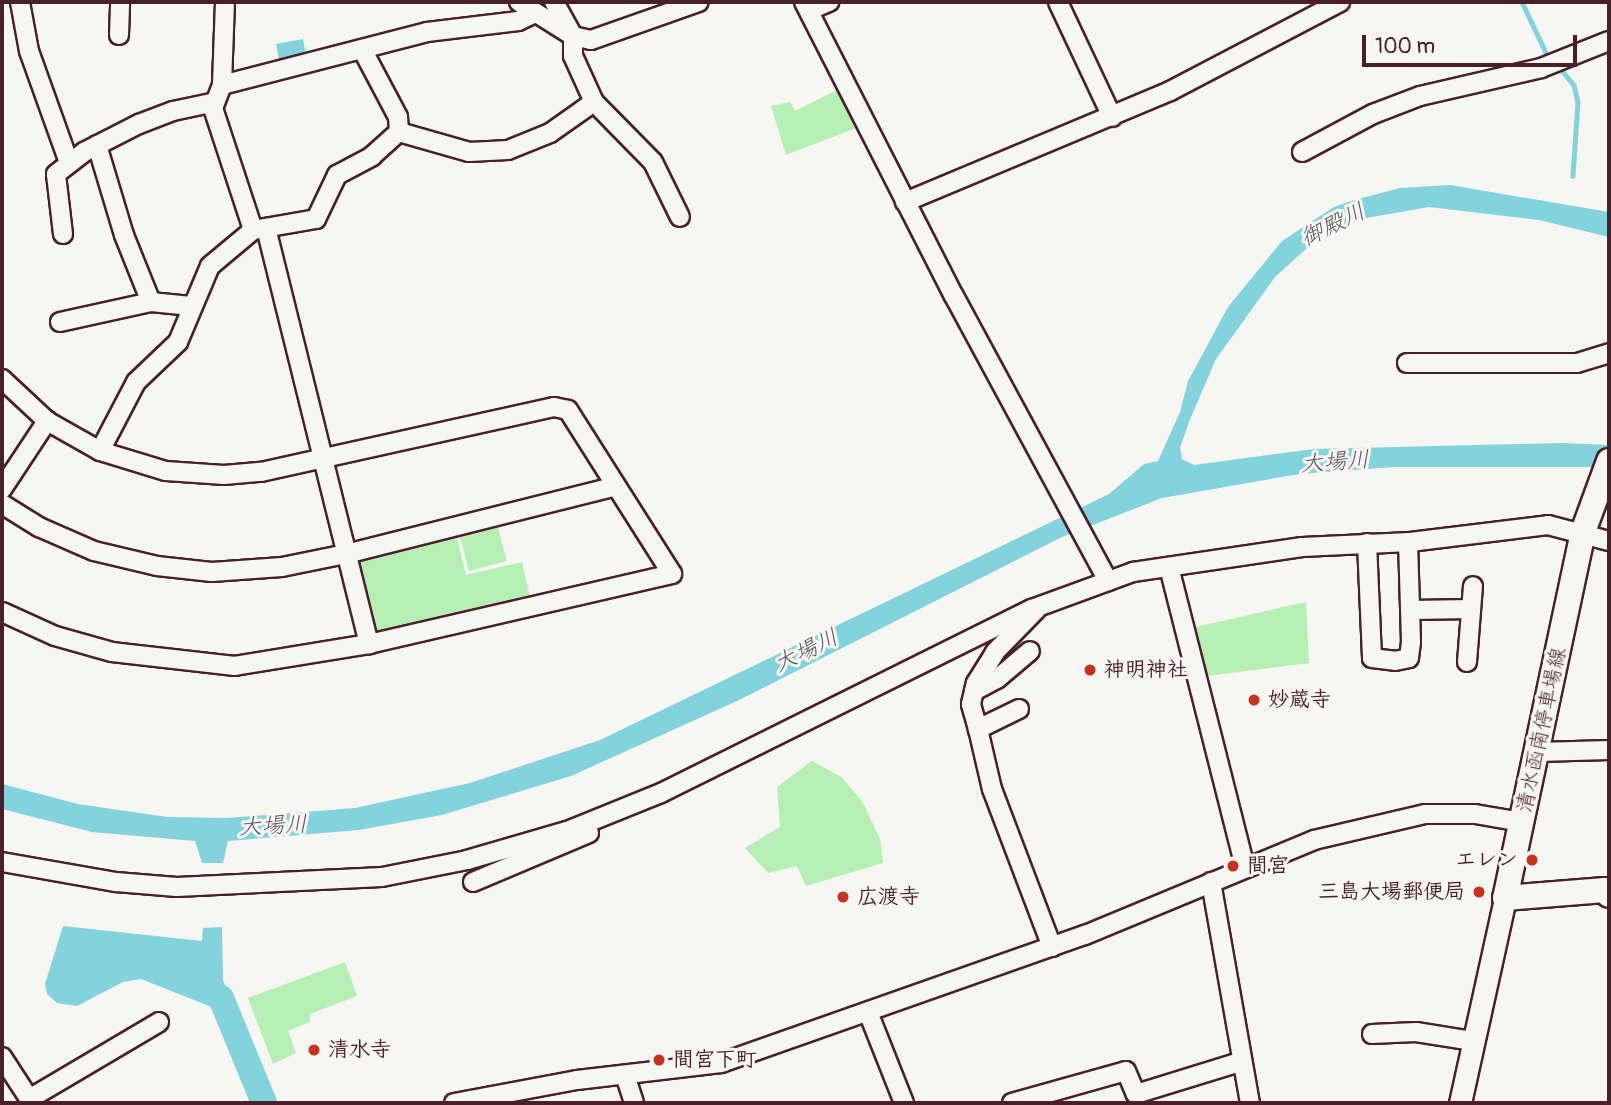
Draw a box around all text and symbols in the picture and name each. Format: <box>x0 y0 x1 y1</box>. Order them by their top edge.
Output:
scale bar <box>1366 21 1581 65</box>
text: 100 m <box>1375 33 1435 60</box>
water label: 御殿川 <box>1296 197 1370 253</box>
water label: 大場川 <box>1300 446 1370 478</box>
water label: 大場川 <box>769 623 843 679</box>
street label: 清水函南停車場線 <box>1512 645 1572 815</box>
place label: 神明神社 <box>1104 657 1188 683</box>
marker: 神明神社 <box>1082 662 1098 678</box>
place label: 妙蔵寺 <box>1268 687 1331 713</box>
marker: 妙蔵寺 <box>1246 692 1262 708</box>
water label: 大場川 <box>238 810 308 842</box>
place label: エレン <box>1455 847 1518 873</box>
marker: エレン <box>1524 852 1540 868</box>
place label: 間宮 <box>1247 853 1289 879</box>
marker: 間宮 <box>1225 858 1241 874</box>
place label: 三島大場郵便局 <box>1318 879 1465 905</box>
place label: 広渡寺 <box>857 884 920 910</box>
marker: 三島大場郵便局 <box>1471 884 1487 900</box>
marker: 広渡寺 <box>835 889 851 905</box>
place label: 清水寺 <box>328 1037 391 1063</box>
marker: 清水寺 <box>306 1042 322 1058</box>
place label: 間宮下町 <box>673 1047 757 1073</box>
marker: 間宮下町 <box>651 1052 667 1068</box>

